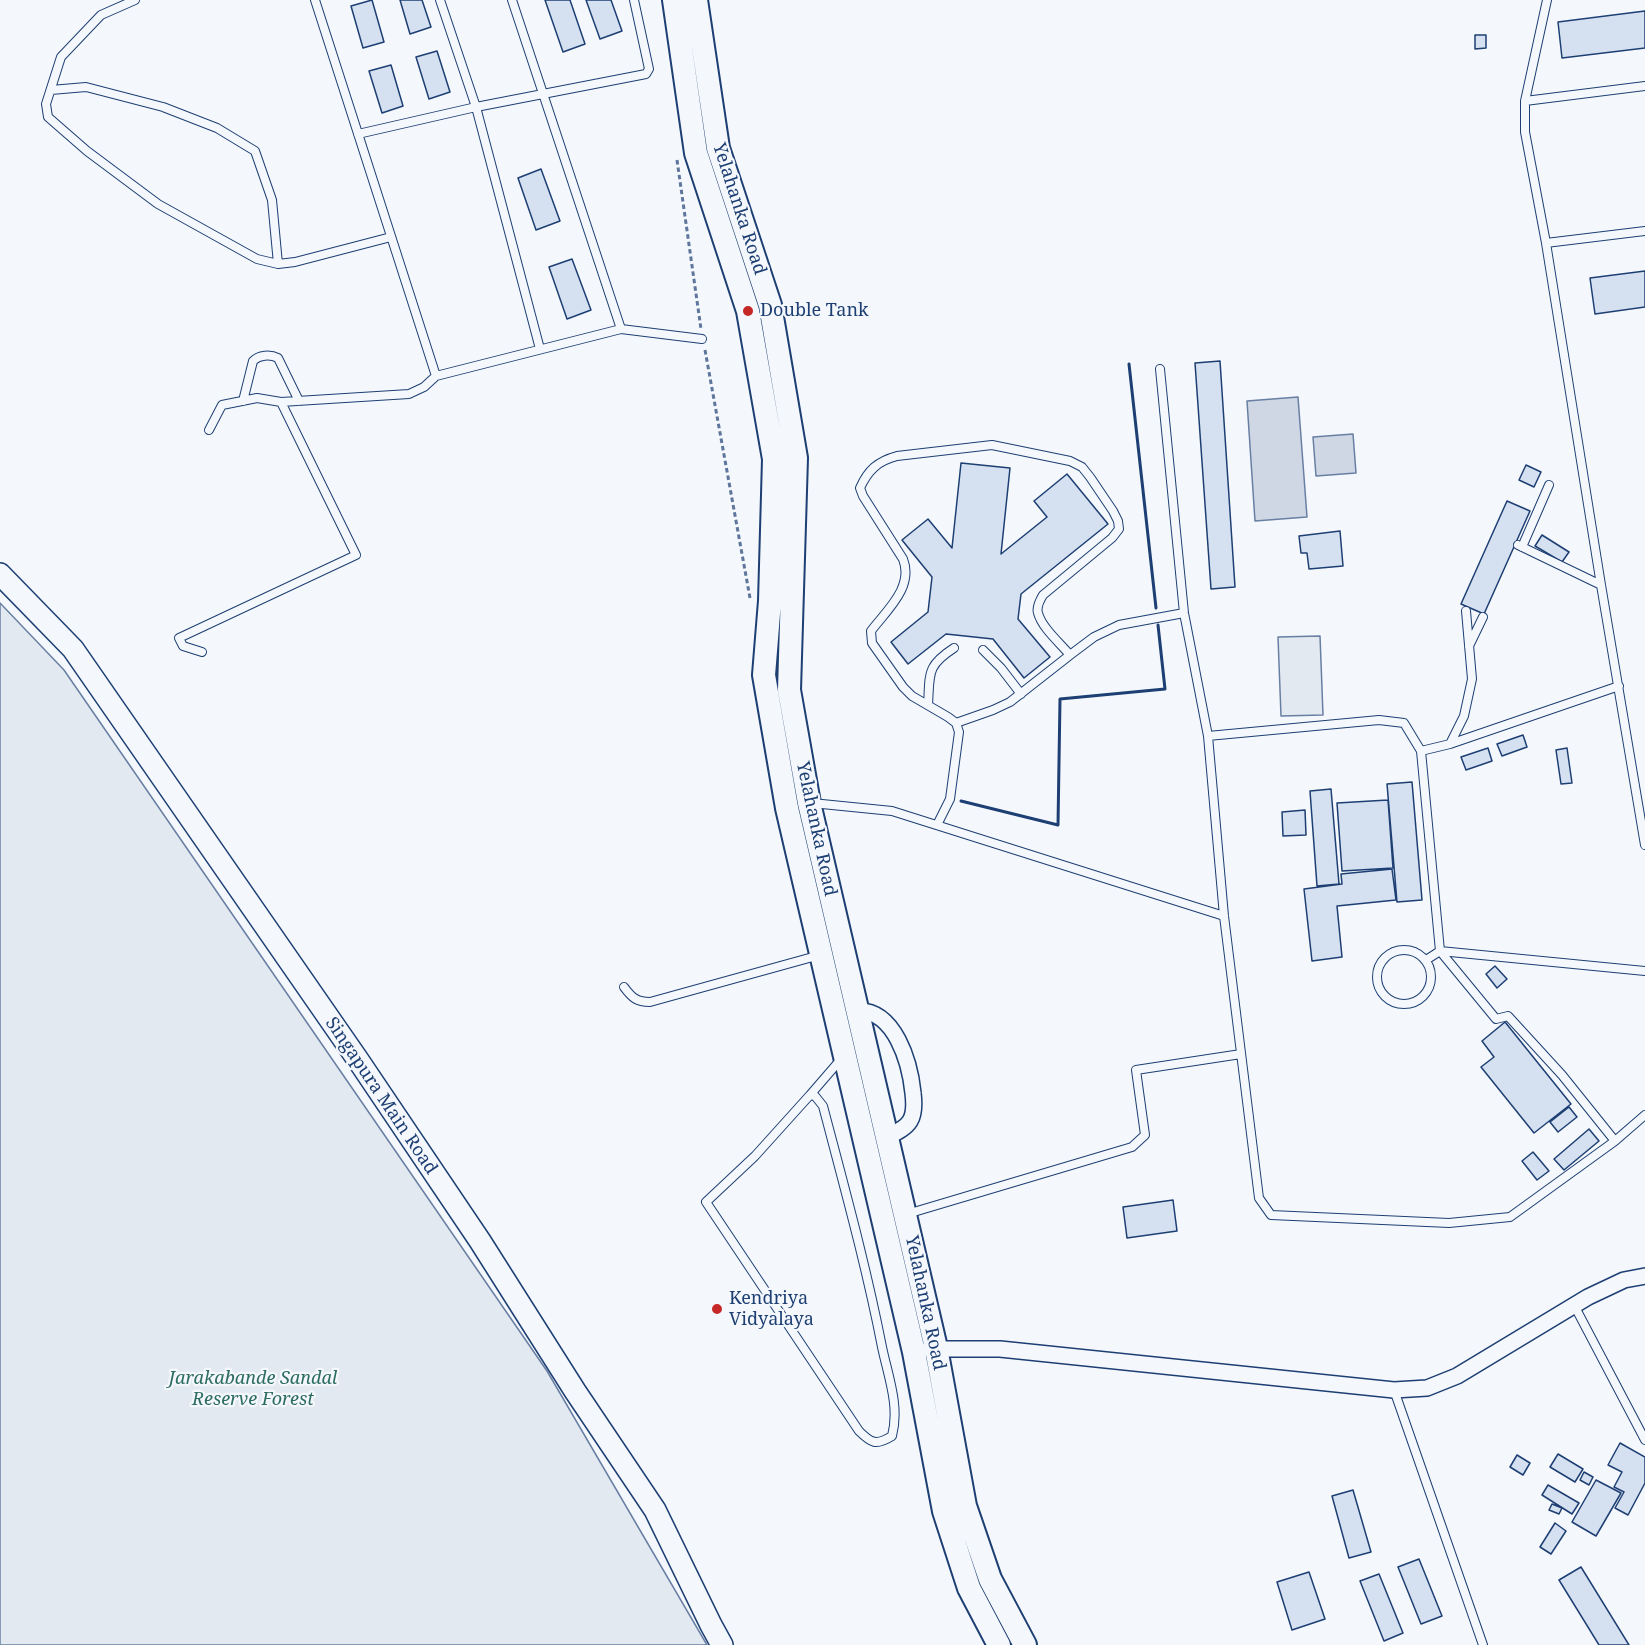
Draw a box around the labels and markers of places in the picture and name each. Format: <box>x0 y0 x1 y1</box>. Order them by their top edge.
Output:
place label: Double Tank <box>760 300 869 322</box>
marker: Double Tank <box>741 304 755 318</box>
place label: Kendriya Vidyalaya <box>729 1288 814 1330</box>
marker: Kendriya Vidyalaya <box>710 1302 724 1316</box>

